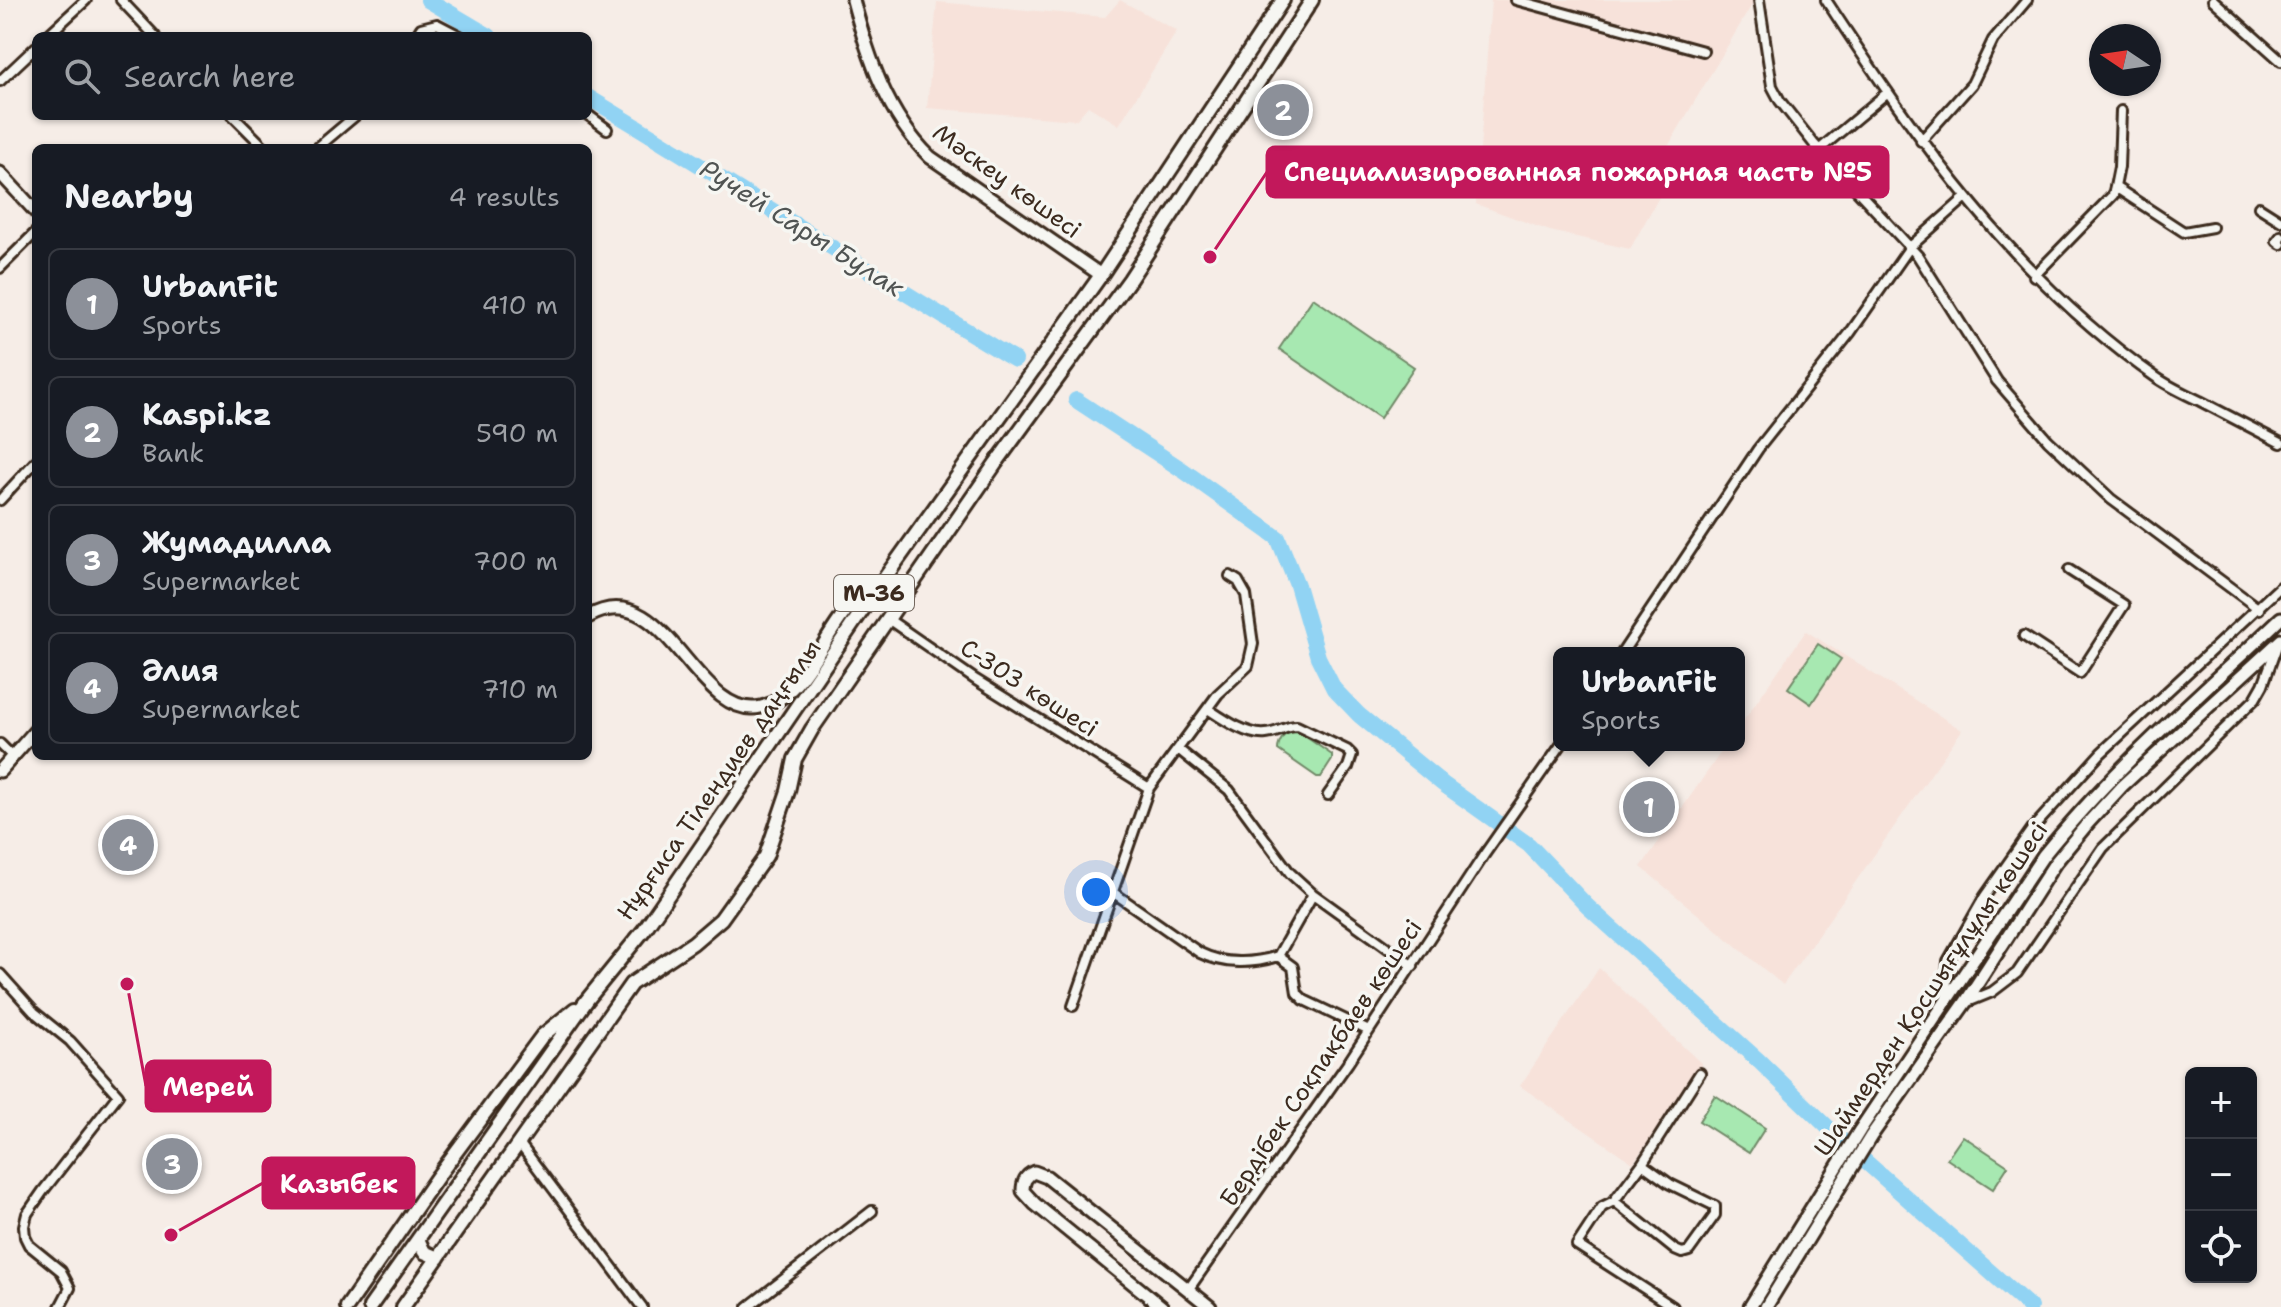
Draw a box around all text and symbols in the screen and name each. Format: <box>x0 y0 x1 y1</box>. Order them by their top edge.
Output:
north arrow <box>2089 24 2161 96</box>
search box <box>32 32 592 120</box>
icon: search <box>60 54 104 98</box>
text: Search here <box>124 56 295 97</box>
pin: 2 <box>1257 80 1309 140</box>
street label: Мәскеу көшесі <box>926 116 1088 246</box>
callout: Специализированная пожарная часть №5 <box>1267 147 1888 197</box>
water label: Ручей Сары Булак <box>694 151 912 305</box>
text: Специализированная пожарная часть №5 <box>1284 154 1872 189</box>
text: Nearby <box>64 173 194 219</box>
text: 4 results <box>448 179 560 214</box>
text: UrbanFit <box>142 266 278 307</box>
text: 1 <box>86 287 98 322</box>
text: 410 m <box>481 287 558 322</box>
text: Sports <box>142 307 222 342</box>
text: Kaspi.kz <box>142 394 272 435</box>
text: 2 <box>83 415 101 450</box>
text: 590 m <box>476 415 558 450</box>
text: Bank <box>142 435 204 470</box>
text: Жумадилла <box>142 522 331 563</box>
text: 3 <box>83 543 101 578</box>
text: 700 m <box>473 543 558 578</box>
text: Supermarket <box>142 563 300 598</box>
road number: M-36 <box>834 575 914 611</box>
street label: С-303 көшесі <box>954 632 1104 744</box>
street label: Нұрғиса Тілендиев даңғылы <box>610 633 828 927</box>
popup <box>1553 647 1745 751</box>
text: Әлия <box>142 650 219 691</box>
text: UrbanFit <box>1581 661 1717 702</box>
text: 4 <box>83 671 101 706</box>
text: 710 m <box>482 671 558 706</box>
text: Supermarket <box>142 691 300 726</box>
text: Sports <box>1581 702 1661 737</box>
pin: 1 <box>1623 777 1675 837</box>
pin: 4 <box>102 815 154 875</box>
street label: Шаймерден Қосшығұлұлы көшесі <box>1807 815 2055 1163</box>
your location <box>1076 872 1116 912</box>
street label: Бердібек Соқпақбаев көшесі <box>1213 913 1429 1213</box>
callout: Мерей <box>146 1061 270 1111</box>
map controls <box>2185 1067 2257 1283</box>
button: + <box>2185 1067 2257 1139</box>
text: Мерей <box>162 1069 254 1104</box>
pin: 3 <box>146 1134 198 1194</box>
button: − <box>2185 1139 2257 1211</box>
callout: Казыбек <box>263 1158 414 1208</box>
text: Казыбек <box>280 1166 398 1201</box>
button: locate <box>2185 1211 2257 1283</box>

